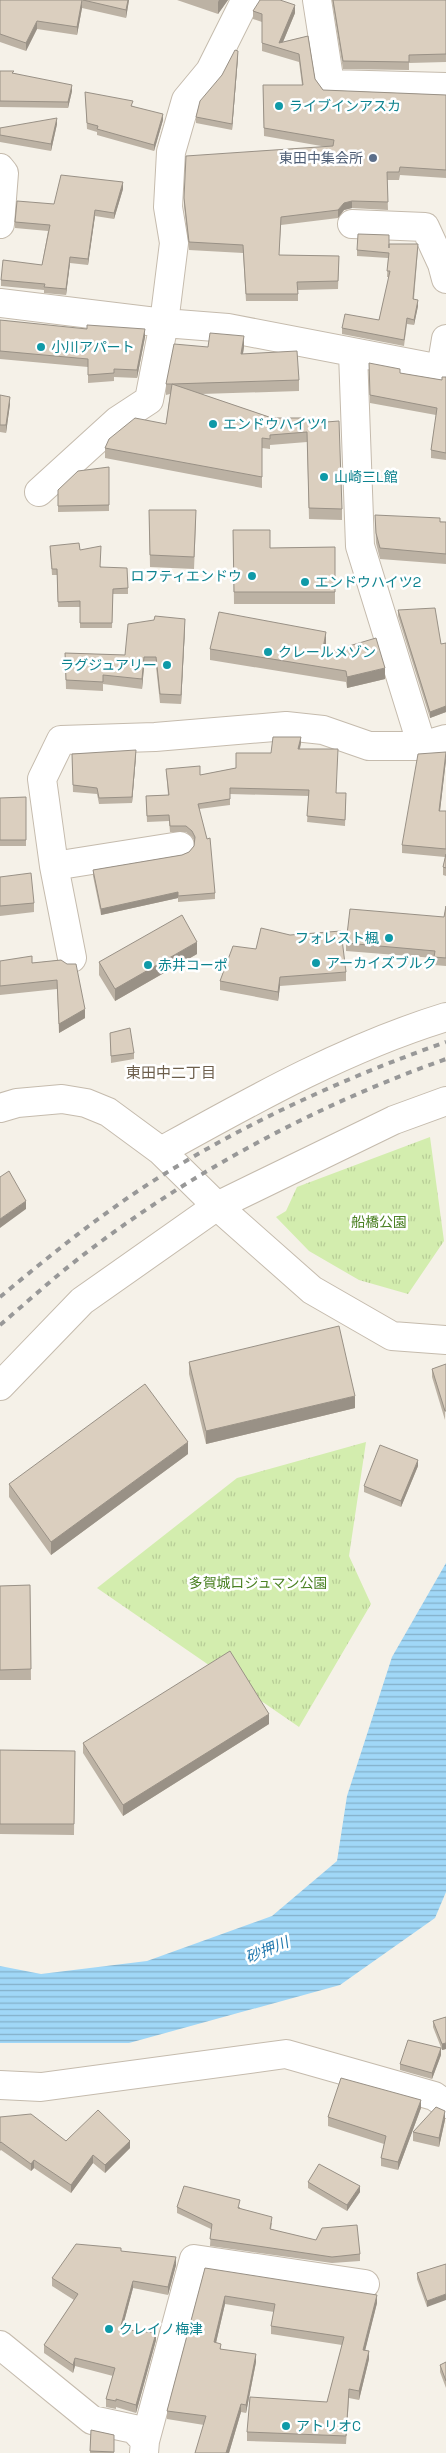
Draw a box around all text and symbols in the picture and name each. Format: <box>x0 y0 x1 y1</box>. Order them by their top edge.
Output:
place label: ライブインアスカ <box>289 97 401 115</box>
marker: ライブインアスカ <box>273 100 285 112</box>
place label: 東田中集会所 <box>279 149 363 167</box>
marker: 東田中集会所 <box>367 152 379 164</box>
place label: 小川アパート <box>51 338 135 356</box>
marker: 小川アパート <box>35 341 47 353</box>
place label: エンドウハイツ1 <box>223 415 327 433</box>
marker: エンドウハイツ1 <box>207 418 219 430</box>
place label: 山崎三L館 <box>334 468 398 486</box>
marker: 山崎三L館 <box>318 471 330 483</box>
place label: ロフティエンドウ <box>131 567 242 585</box>
marker: ロフティエンドウ <box>246 570 258 582</box>
place label: エンドウハイツ2 <box>315 573 421 591</box>
marker: エンドウハイツ2 <box>299 576 311 588</box>
place label: クレールメゾン <box>278 643 376 661</box>
marker: クレールメゾン <box>262 646 274 658</box>
place label: ラグジュアリー <box>60 656 157 674</box>
marker: ラグジュアリー <box>161 659 173 671</box>
place label: フォレスト楓 <box>295 929 379 947</box>
marker: フォレスト楓 <box>383 932 395 944</box>
place label: アーカイズブルク <box>326 954 437 972</box>
place label: 赤井コーポ <box>158 956 228 974</box>
marker: アーカイズブルク <box>310 957 322 969</box>
marker: 赤井コーポ <box>142 959 154 971</box>
district label: 東田中二丁目 <box>126 1063 216 1082</box>
park label: 船橋公園 <box>351 1213 407 1231</box>
park label: 多賀城ロジュマン公園 <box>188 1574 328 1592</box>
water label: 砂押川 <box>242 1932 293 1967</box>
place label: クレイノ梅津 <box>119 2320 203 2338</box>
marker: クレイノ梅津 <box>103 2323 115 2335</box>
place label: アトリオC <box>296 2417 361 2435</box>
marker: アトリオC <box>280 2420 292 2432</box>

